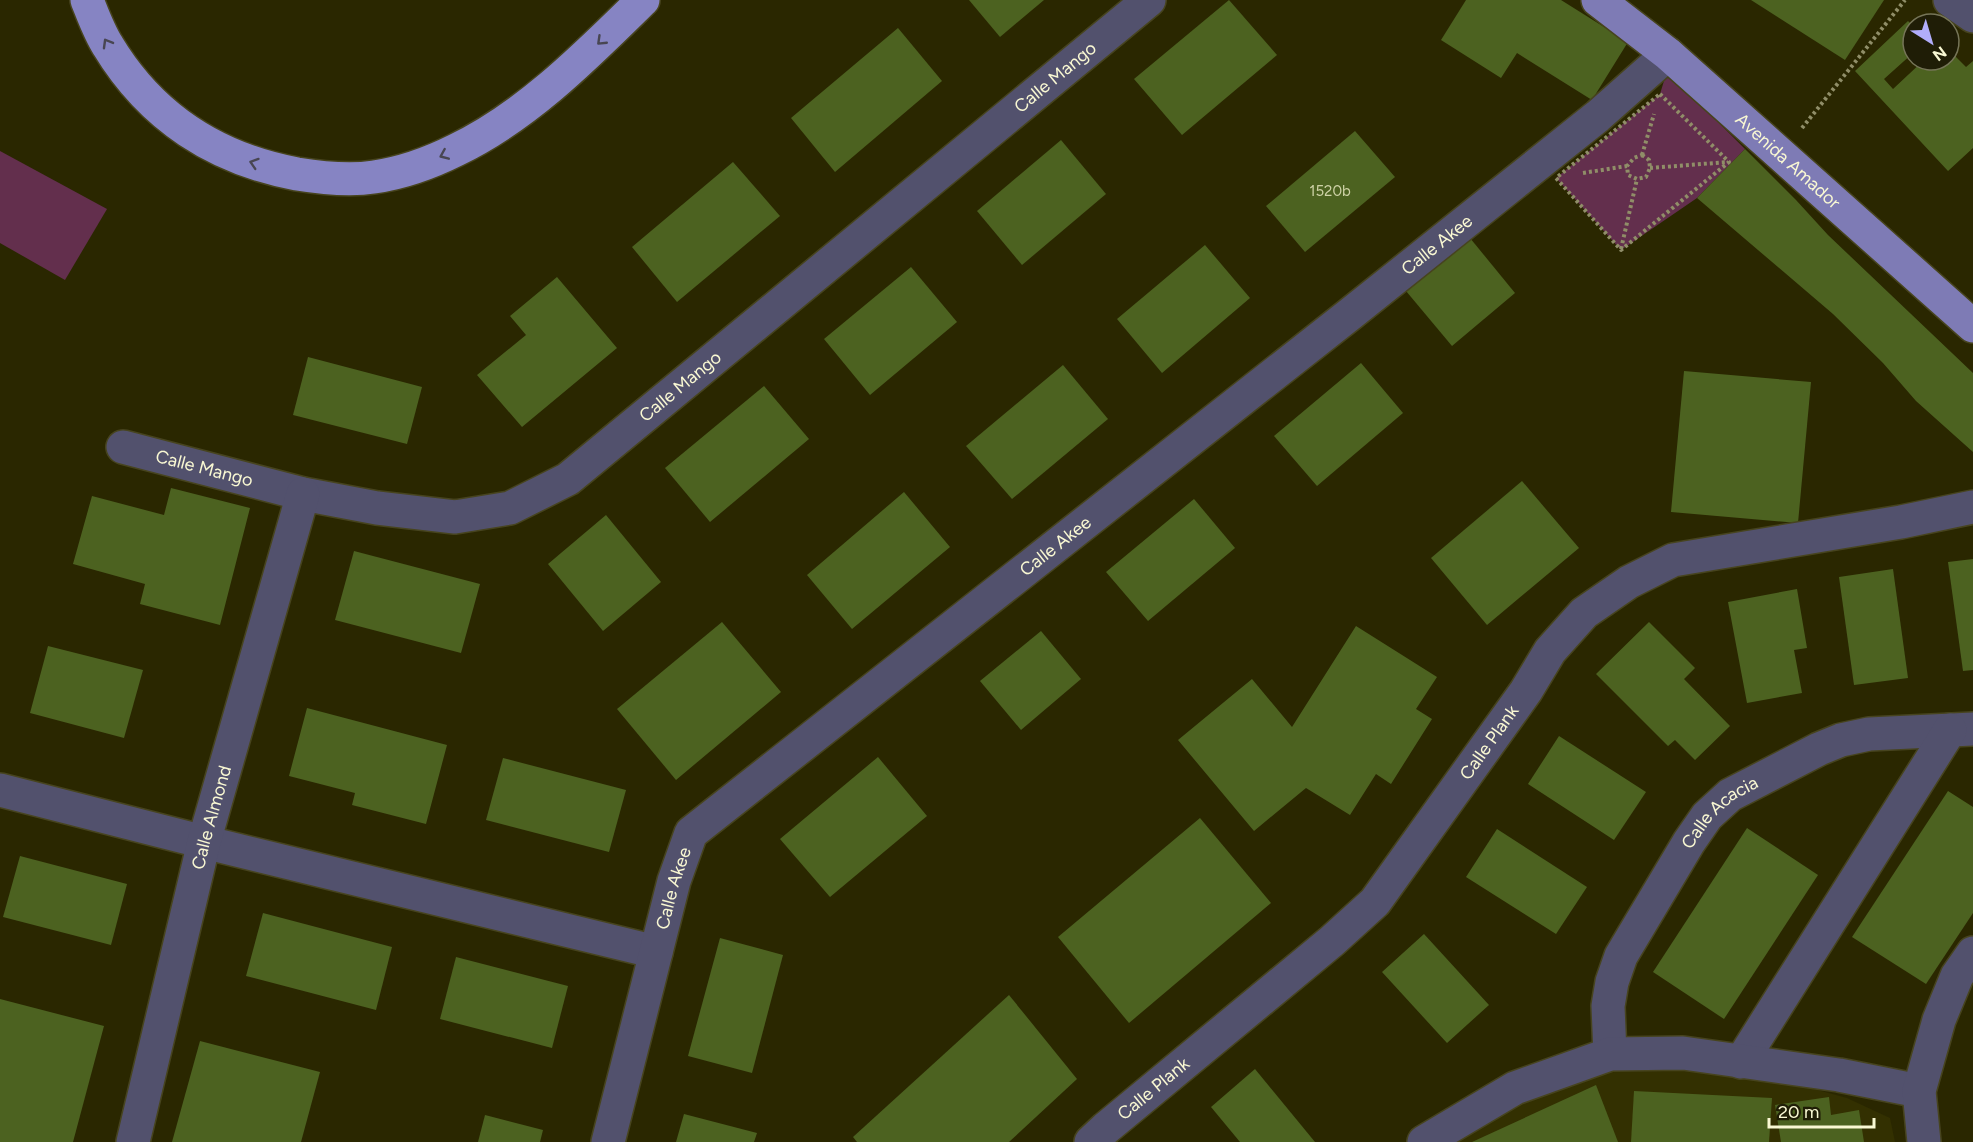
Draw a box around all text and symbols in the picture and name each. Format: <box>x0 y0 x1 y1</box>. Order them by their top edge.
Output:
north arrow <box>1901 12 1961 72</box>
one-way arrow <box>598 34 608 45</box>
street label: Calle Mango <box>1010 37 1101 118</box>
one-way arrow <box>103 39 114 49</box>
text: N <box>1929 42 1950 65</box>
street label: Avenida Amador <box>1731 108 1845 213</box>
one-way arrow <box>439 148 450 160</box>
one-way arrow <box>250 158 260 170</box>
house number: 1520b <box>1309 182 1351 200</box>
street label: Calle Akee <box>1397 210 1477 280</box>
street label: Calle Mango <box>635 346 726 427</box>
street label: Calle Mango <box>153 445 255 491</box>
street label: Calle Akee <box>1015 511 1096 581</box>
street label: Calle Plank <box>1455 701 1523 784</box>
street label: Calle Almond <box>187 763 236 872</box>
street label: Calle Acacia <box>1677 772 1762 853</box>
street label: Calle Akee <box>651 844 696 932</box>
street label: Calle Plank <box>1113 1053 1194 1125</box>
scale bar <box>1769 1091 1874 1129</box>
text: 20 m <box>1778 1101 1819 1123</box>

